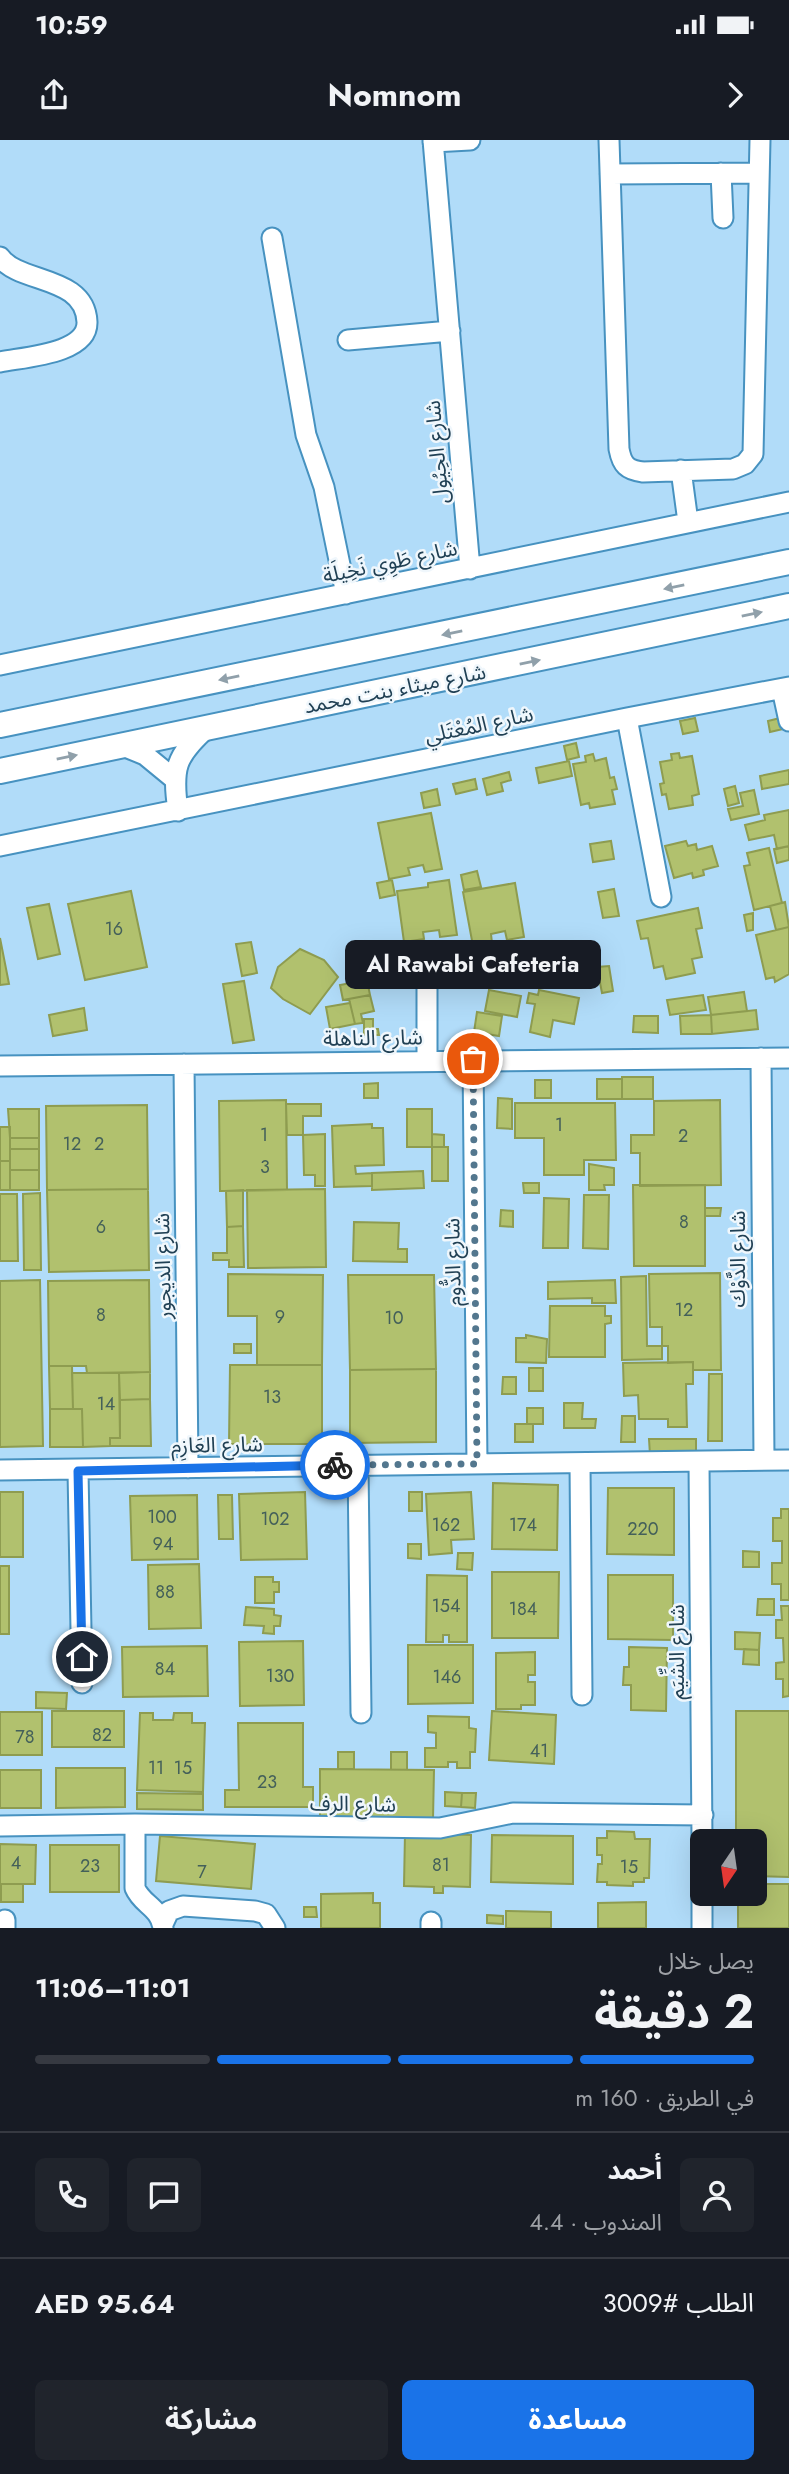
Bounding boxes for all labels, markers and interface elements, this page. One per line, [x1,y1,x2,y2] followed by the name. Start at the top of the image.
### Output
[35,6,108,44] text: 10:59
[327,72,462,118] text: Nomnom
[35,76,73,114] icon: share
[716,76,754,114] icon: forward
[418,399,456,505] street label: شارع الحِيُول
[320,533,460,592] street label: شارع طَوِي نَخِيلَة
[663,581,685,592] one-way arrow
[741,609,763,620] one-way arrow
[441,628,463,639] one-way arrow
[519,656,541,667] one-way arrow
[301,657,489,721] street label: شارع ميثاء بنت محمد
[218,673,240,684] one-way arrow
[422,699,536,752] street label: شارع المُعْتَلي
[56,752,78,763] one-way arrow
[105,916,123,942] house number: 16
[345,940,601,989] callout: Al Rawabi Cafeteria
[367,947,579,981] text: Al Rawabi Cafeteria
[323,1022,423,1054] street label: شارع الناهلة
[443,1029,503,1089] pin
[454,1040,492,1078] icon: bag
[555,1112,563,1138] house number: 1
[260,1122,268,1148] house number: 1
[678,1123,688,1149] house number: 2
[63,1131,81,1157] house number: 12
[94,1131,104,1157] house number: 2
[260,1154,270,1180] house number: 3
[679,1209,689,1235] house number: 8
[723,1211,753,1307] street label: شارع الدَّوْك
[147,1213,179,1320] street label: شارع الديجور
[96,1214,106,1240] house number: 6
[437,1218,470,1306] street label: شارع الدُّوم
[675,1297,693,1323] house number: 12
[96,1302,106,1328] house number: 8
[275,1304,285,1330] house number: 9
[385,1305,404,1331] house number: 10
[263,1384,281,1410] house number: 13
[97,1391,115,1417] house number: 14
[171,1429,263,1462] street label: شارع العَازِم
[300,1430,370,1500] courier
[316,1446,354,1484] icon: bike
[147,1504,177,1530] house number: 100
[260,1506,290,1532] house number: 102
[432,1512,460,1538] house number: 162
[509,1512,537,1538] house number: 174
[627,1516,659,1542] house number: 220
[153,1531,173,1557] house number: 94
[155,1579,175,1605] house number: 88
[432,1593,460,1619] house number: 154
[509,1596,537,1622] house number: 184
[658,1604,692,1700] street label: شارع الشِّيَم
[52,1627,112,1687] pin
[63,1638,101,1676] icon: home
[155,1656,175,1682] house number: 84
[266,1663,295,1689] house number: 130
[433,1664,461,1690] house number: 146
[92,1722,112,1748] house number: 82
[15,1724,35,1750] house number: 78
[530,1738,548,1764] house number: 41
[148,1755,164,1781] house number: 11
[174,1755,192,1781] house number: 15
[257,1769,277,1795] house number: 23
[310,1788,396,1820] street label: شارع الرف
[690,1829,766,1906] north arrow
[690,1829,767,1906] map controls
[11,1850,21,1876] house number: 4
[432,1852,450,1878] house number: 81
[80,1853,100,1879] house number: 23
[620,1854,638,1880] house number: 15
[197,1859,207,1885] house number: 7
[658,1944,754,1978] text: يصل خلال
[35,1969,190,2007] text: 11:01–11:06
[594,1979,754,2045] text: 2 دقيقة
[575,2081,754,2115] text: في الطريق · 160 m
[608,2151,662,2189] text: أحمد
[35,2158,109,2232] button: phone
[127,2158,201,2232] button: chat
[680,2158,754,2232] button: person
[530,2205,662,2239] text: المندوب · 4.4
[602,2284,754,2322] text: الطلب #3009
[35,2285,175,2323] text: AED 95.64
[35,2380,388,2460] button: مشاركة
[402,2380,754,2460] button: مساعدة

